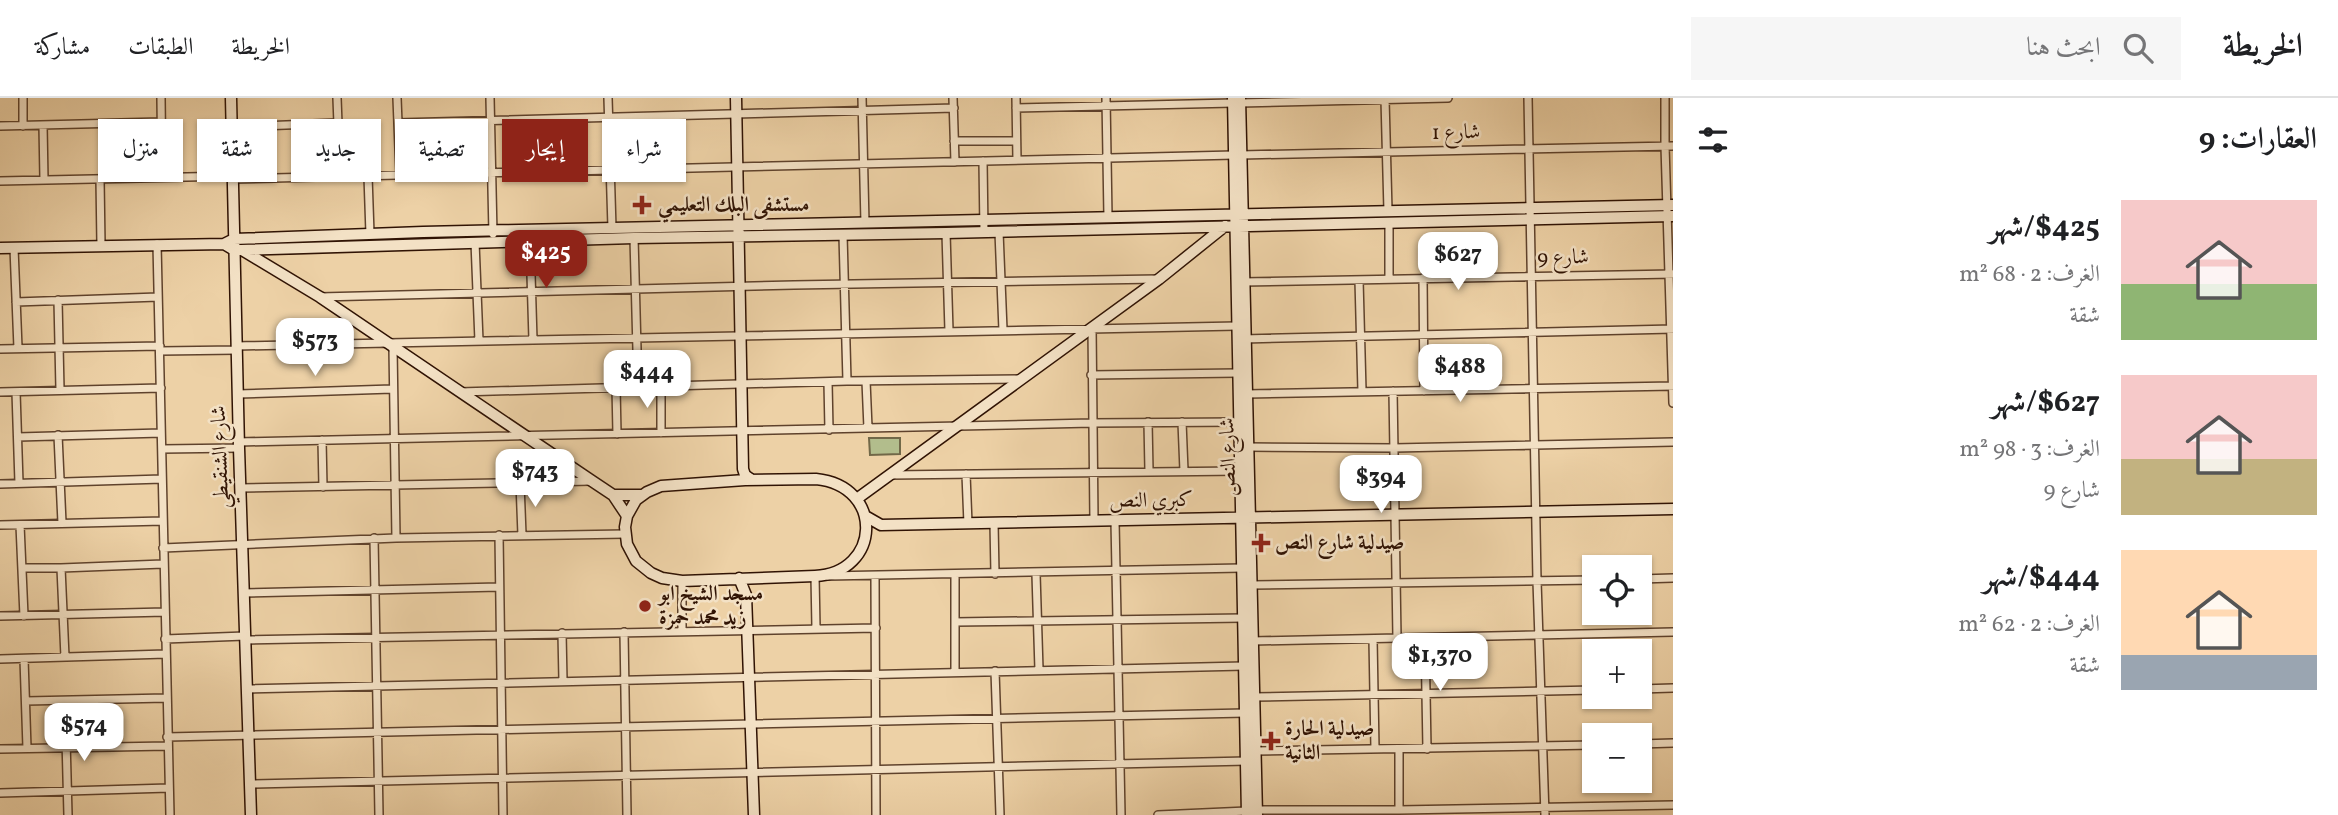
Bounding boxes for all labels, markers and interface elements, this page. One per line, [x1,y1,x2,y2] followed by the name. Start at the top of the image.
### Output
[1691,17,2181,80] search box
[2223,25,2303,71] text: الخريطة
[2119,29,2157,67] icon: search
[2026,30,2101,66] text: ابحث هنا
[35,31,90,65] text: مشاركة
[128,31,194,65] text: الطبقات
[232,31,290,65] text: الخريطة
[1431,118,1481,150] street label: شارع 1
[98,119,183,182] chip: منزل
[197,119,277,182] chip: شقة
[291,119,381,182] chip: جديد
[395,119,488,182] chip: تصفية
[502,119,588,182] chip: إيجار
[602,119,686,182] chip: شراء
[2199,119,2317,161] text: العقارات: 9
[1694,121,1732,159] icon: filters
[658,191,809,223] place label: مستشفى البلك التعليمي
[632,195,652,215] marker: مستشفى البلك التعليمي
[1989,207,2100,249] text: $425/شهر
[2177,228,2261,312] icon: home
[505,230,587,290] pin: $425
[1417,232,1499,292] pin: $627
[521,237,571,269] text: $425
[1434,239,1482,271] text: $627
[1537,243,1589,275] street label: شارع 9
[1959,259,2100,291] text: الغرف: 2 · 68 m²
[2070,300,2100,332] text: شقة
[274,318,356,378] pin: $573
[292,325,338,357] text: $573
[1419,344,1501,404] pin: $488
[606,350,688,410] pin: $444
[1434,351,1486,383] text: $488
[620,357,674,389] text: $444
[1991,382,2100,424] text: $627/شهر
[2177,403,2261,487] icon: home
[205,405,241,509] street label: شارع الشنقيطي
[1213,417,1247,497] street label: شارع النص
[1959,434,2100,466] text: الغرف: 3 · 98 m²
[494,450,576,509] pin: $743
[512,456,558,488] text: $743
[1340,456,1422,515] pin: $394
[1356,462,1406,494] text: $394
[2044,475,2100,507] text: شارع 9
[1109,486,1193,516] street label: كبري النص
[1275,529,1404,559] place label: صيدلية شارع النص
[1253,535,1269,551] marker: صيدلية شارع النص
[1582,555,1652,793] map controls
[1582,555,1652,625] button: locate
[1983,557,2100,599] text: $444/شهر
[2177,578,2261,662] icon: home
[657,580,763,633] place label: مسجد الشيخ ابو زيد محمد حمزة
[637,598,653,614] marker: مسجد الشيخ ابو زيد محمد حمزة
[1958,609,2100,641] text: الغرف: 2 · 62 m²
[1383,634,1497,693] pin: $1,370
[1582,639,1652,709] button: +
[1408,640,1472,672] text: $1,370
[2070,650,2100,682] text: شقة
[43,704,125,763] pin: $574
[60,710,108,742] text: $574
[1285,715,1374,768] place label: صيدلية الحارة الثانية
[1582,723,1652,793] button: −
[1263,733,1279,749] marker: صيدلية الحارة الثانية

